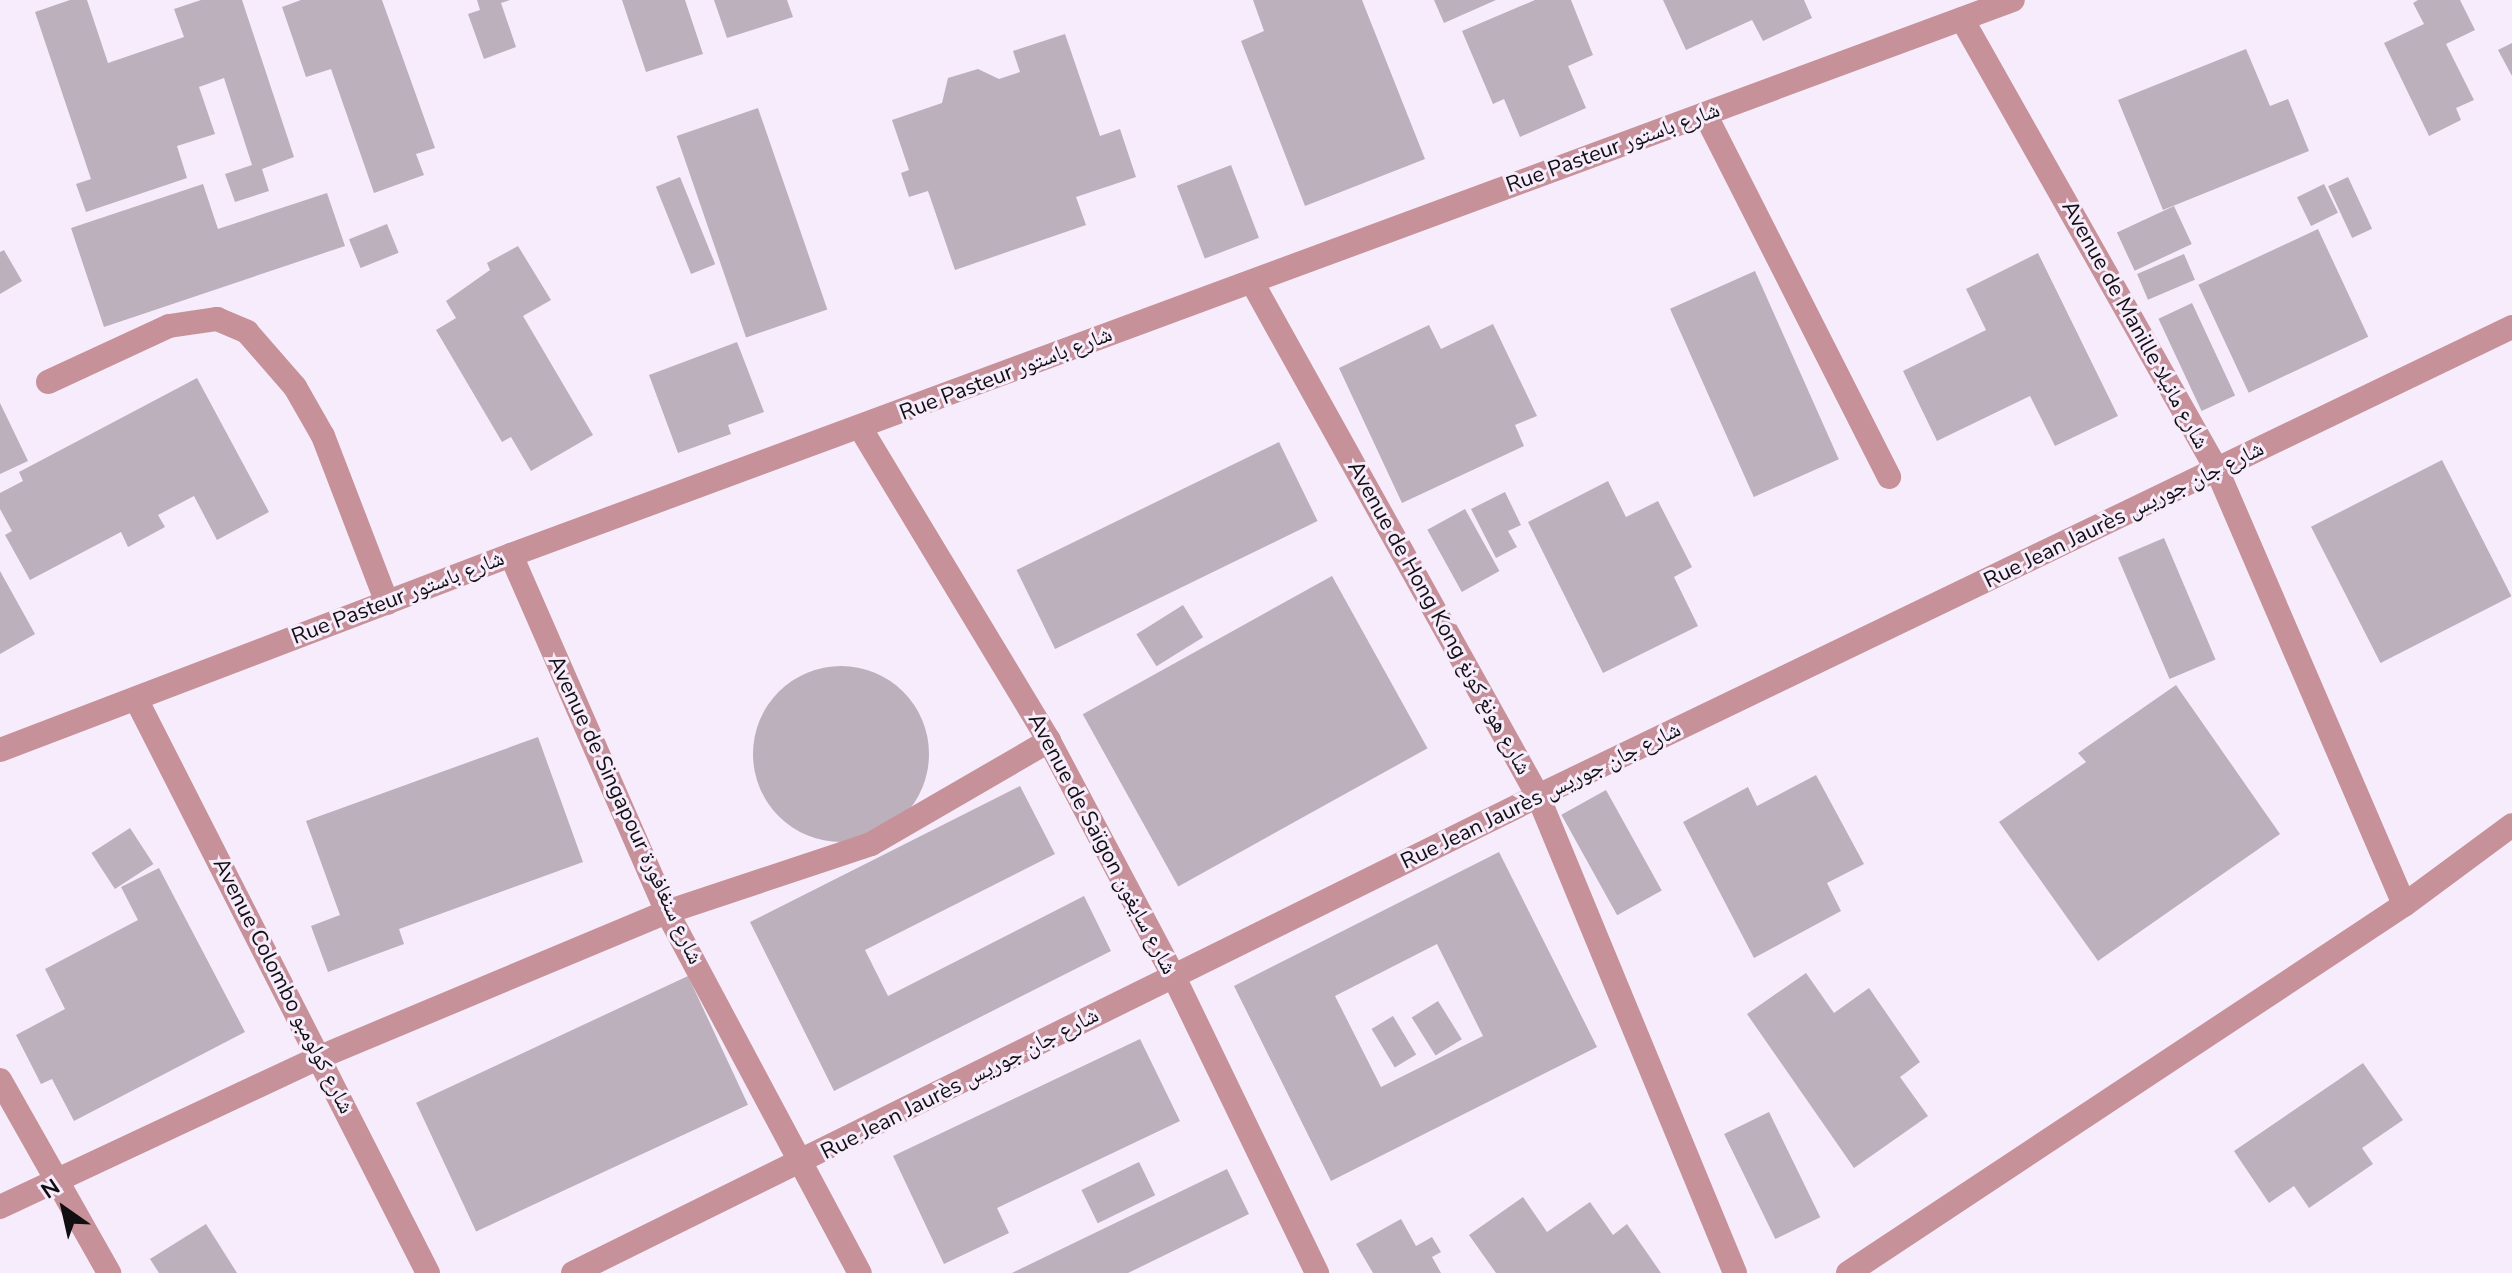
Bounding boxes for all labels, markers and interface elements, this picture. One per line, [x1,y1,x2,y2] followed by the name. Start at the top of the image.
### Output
[1503,97,1723,199] street label: Rue Pasteur شارع باستور
[2056,196,2214,454] street label: Avenue de Manille شارع مانيلا
[896,321,1116,427] street label: Rue Pasteur شارع باستور
[1980,436,2268,594] street label: Rue Jean Jaurès شارع جان جوريس
[1341,457,1537,779] street label: Avenue de Hong Kong شارع هونغ كونغ
[288,545,508,651] street label: Rue Pasteur شارع باستور
[542,652,708,968] street label: Avenue de Singapour شارع سنغافورة
[1022,709,1182,979] street label: Avenue de Saïgon شارع سايغون
[1397,717,1685,875] street label: Rue Jean Jaurès شارع جان جوريس
[207,854,359,1118] street label: Avenue Colombo شارع كولومبو
[817,1002,1103,1166] street label: Rue Jean Jaurès شارع جان جوريس
[24,1169,104,1249] north arrow
[35,1172,66,1206] text: N

